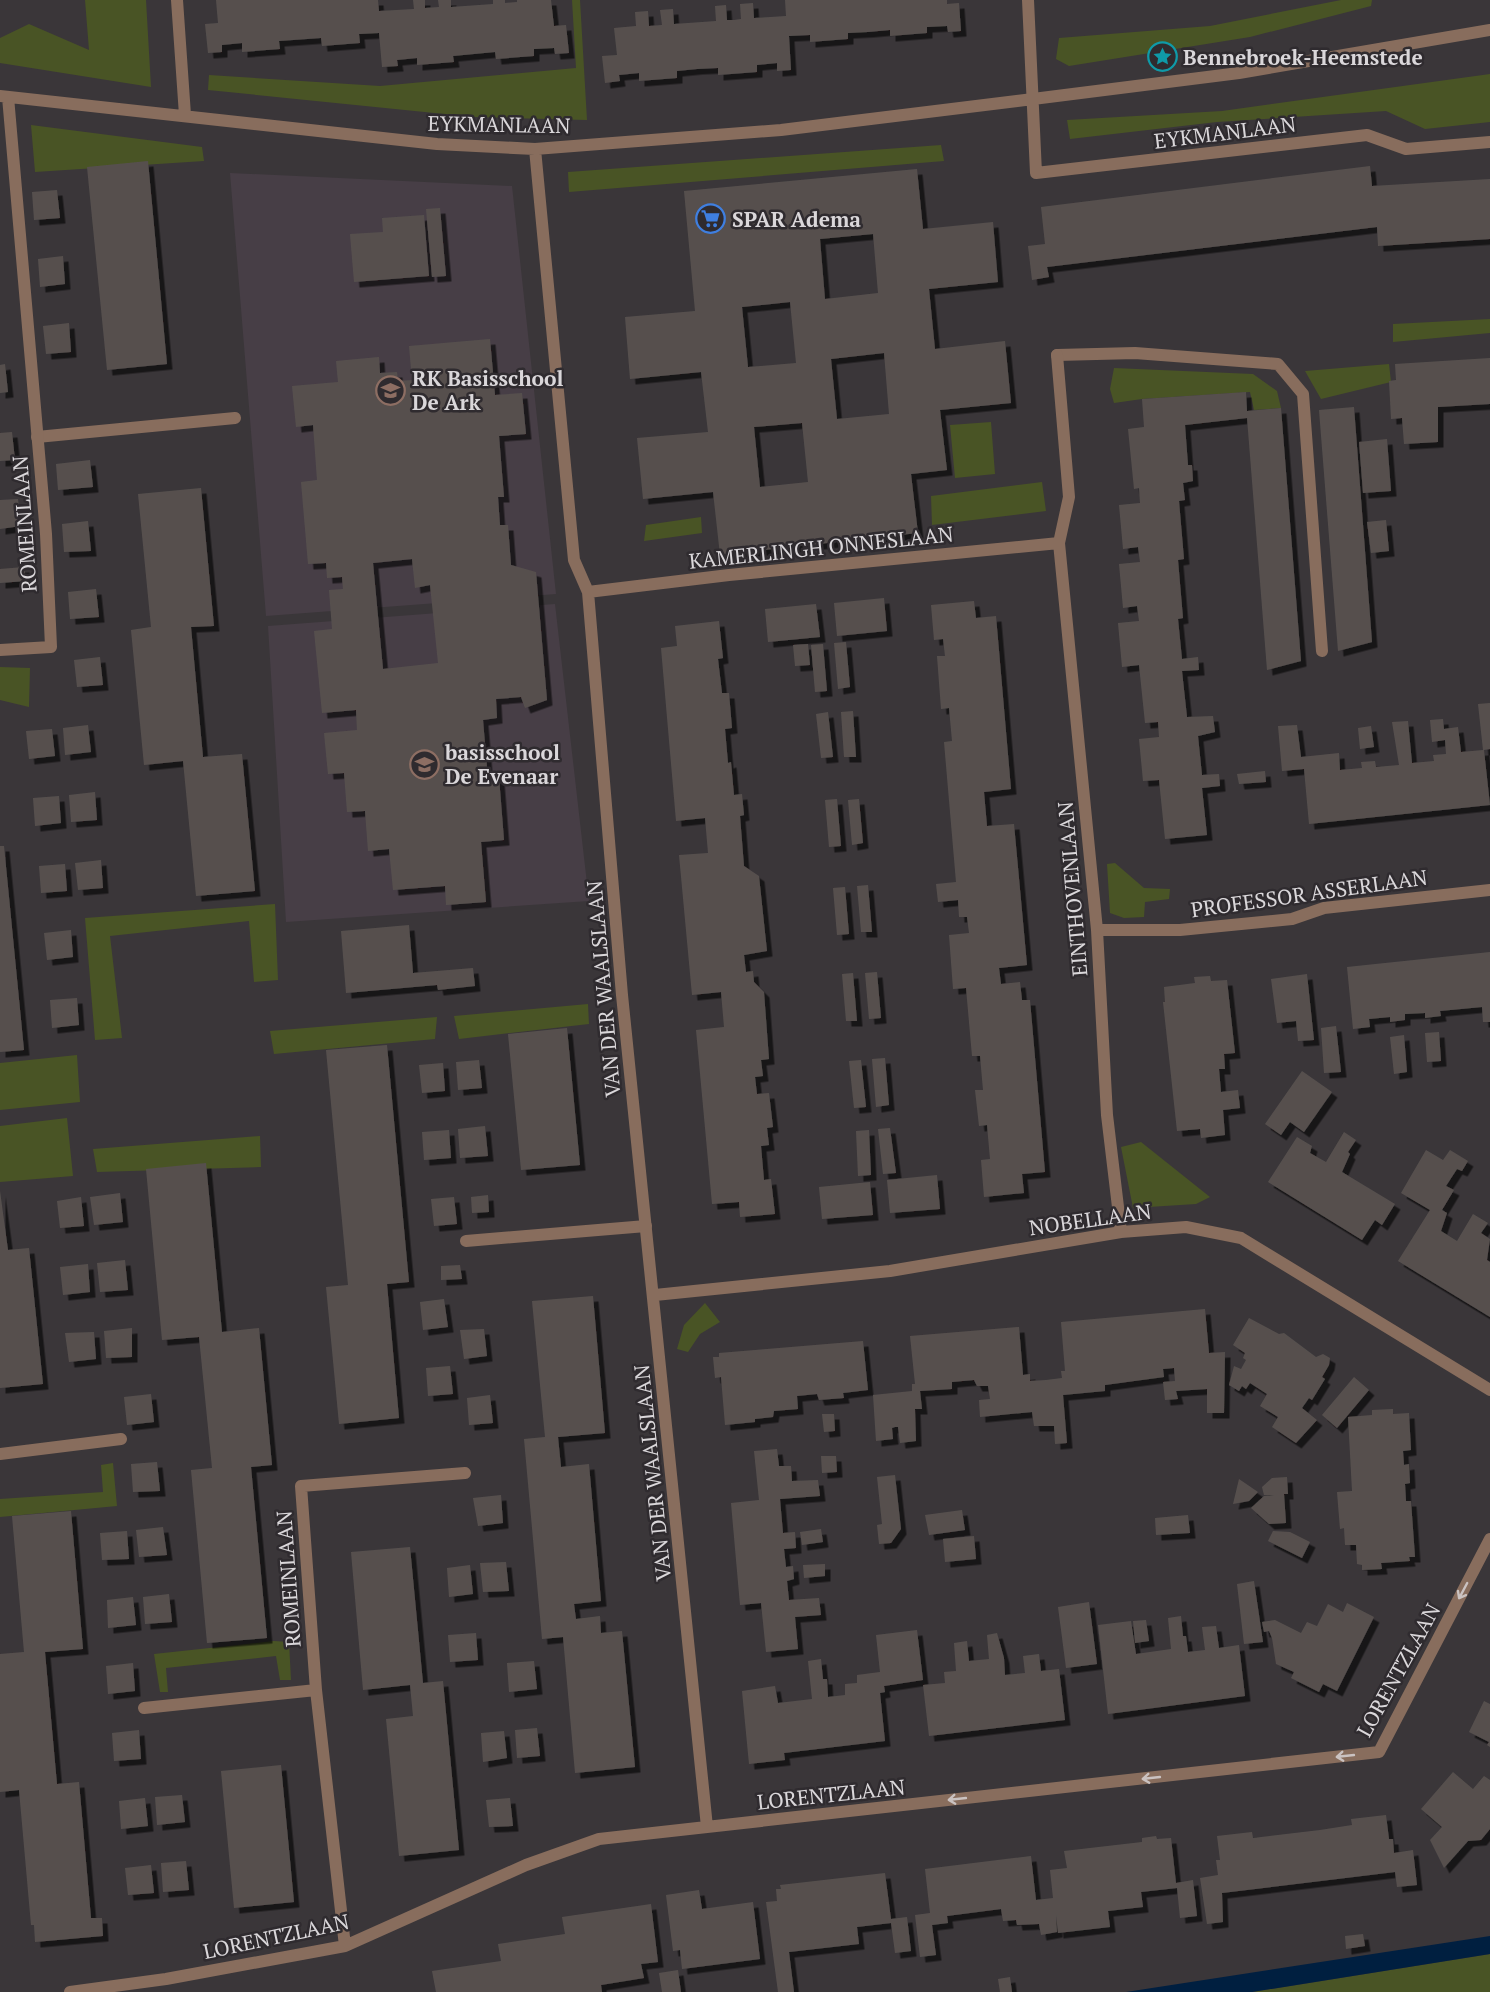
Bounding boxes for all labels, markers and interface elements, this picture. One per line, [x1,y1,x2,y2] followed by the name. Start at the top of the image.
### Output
[1146,41,1178,73] place icon: Bennebroek-Heemstede
[1183,43,1423,71] place label: Bennebroek-Heemstede
[427,109,571,139] street label: EYKMANLAAN
[1152,109,1298,155] street label: EYKMANLAAN
[695,203,727,235] supermarket icon: SPAR Adema
[732,205,861,233] place label: SPAR Adema
[412,364,564,416] place label: RK Basisschool De Ark
[375,374,407,406] school or university icon: RK Basisschool De Ark
[5,455,43,593] street label: ROMEINLAAN
[687,519,955,575] street label: KAMERLINGH ONNESLAAN
[444,738,560,790] place label: basisschool De Evenaar
[408,748,440,780] school or university icon: basisschool De Evenaar
[1050,800,1094,978] street label: EINTHOVENLAAN
[1189,863,1429,923] street label: PROFESSOR ASSERLAAN
[580,880,626,1098] street label: VAN DER WAALSLAAN
[1027,1197,1153,1241] street label: NOBELLAAN
[627,1363,677,1583] street label: VAN DER WAALSLAAN
[269,1510,307,1648] street label: ROMEINLAAN
[1457,1582,1469,1599] one-way arrow
[1350,1598,1446,1742] street label: LORENTZLAAN
[1336,1751,1355,1762] one-way arrow
[756,1772,906,1816] street label: LORENTZLAAN
[1142,1772,1162,1783] one-way arrow
[948,1794,968,1805] one-way arrow
[200,1907,352,1965] street label: LORENTZLAAN

